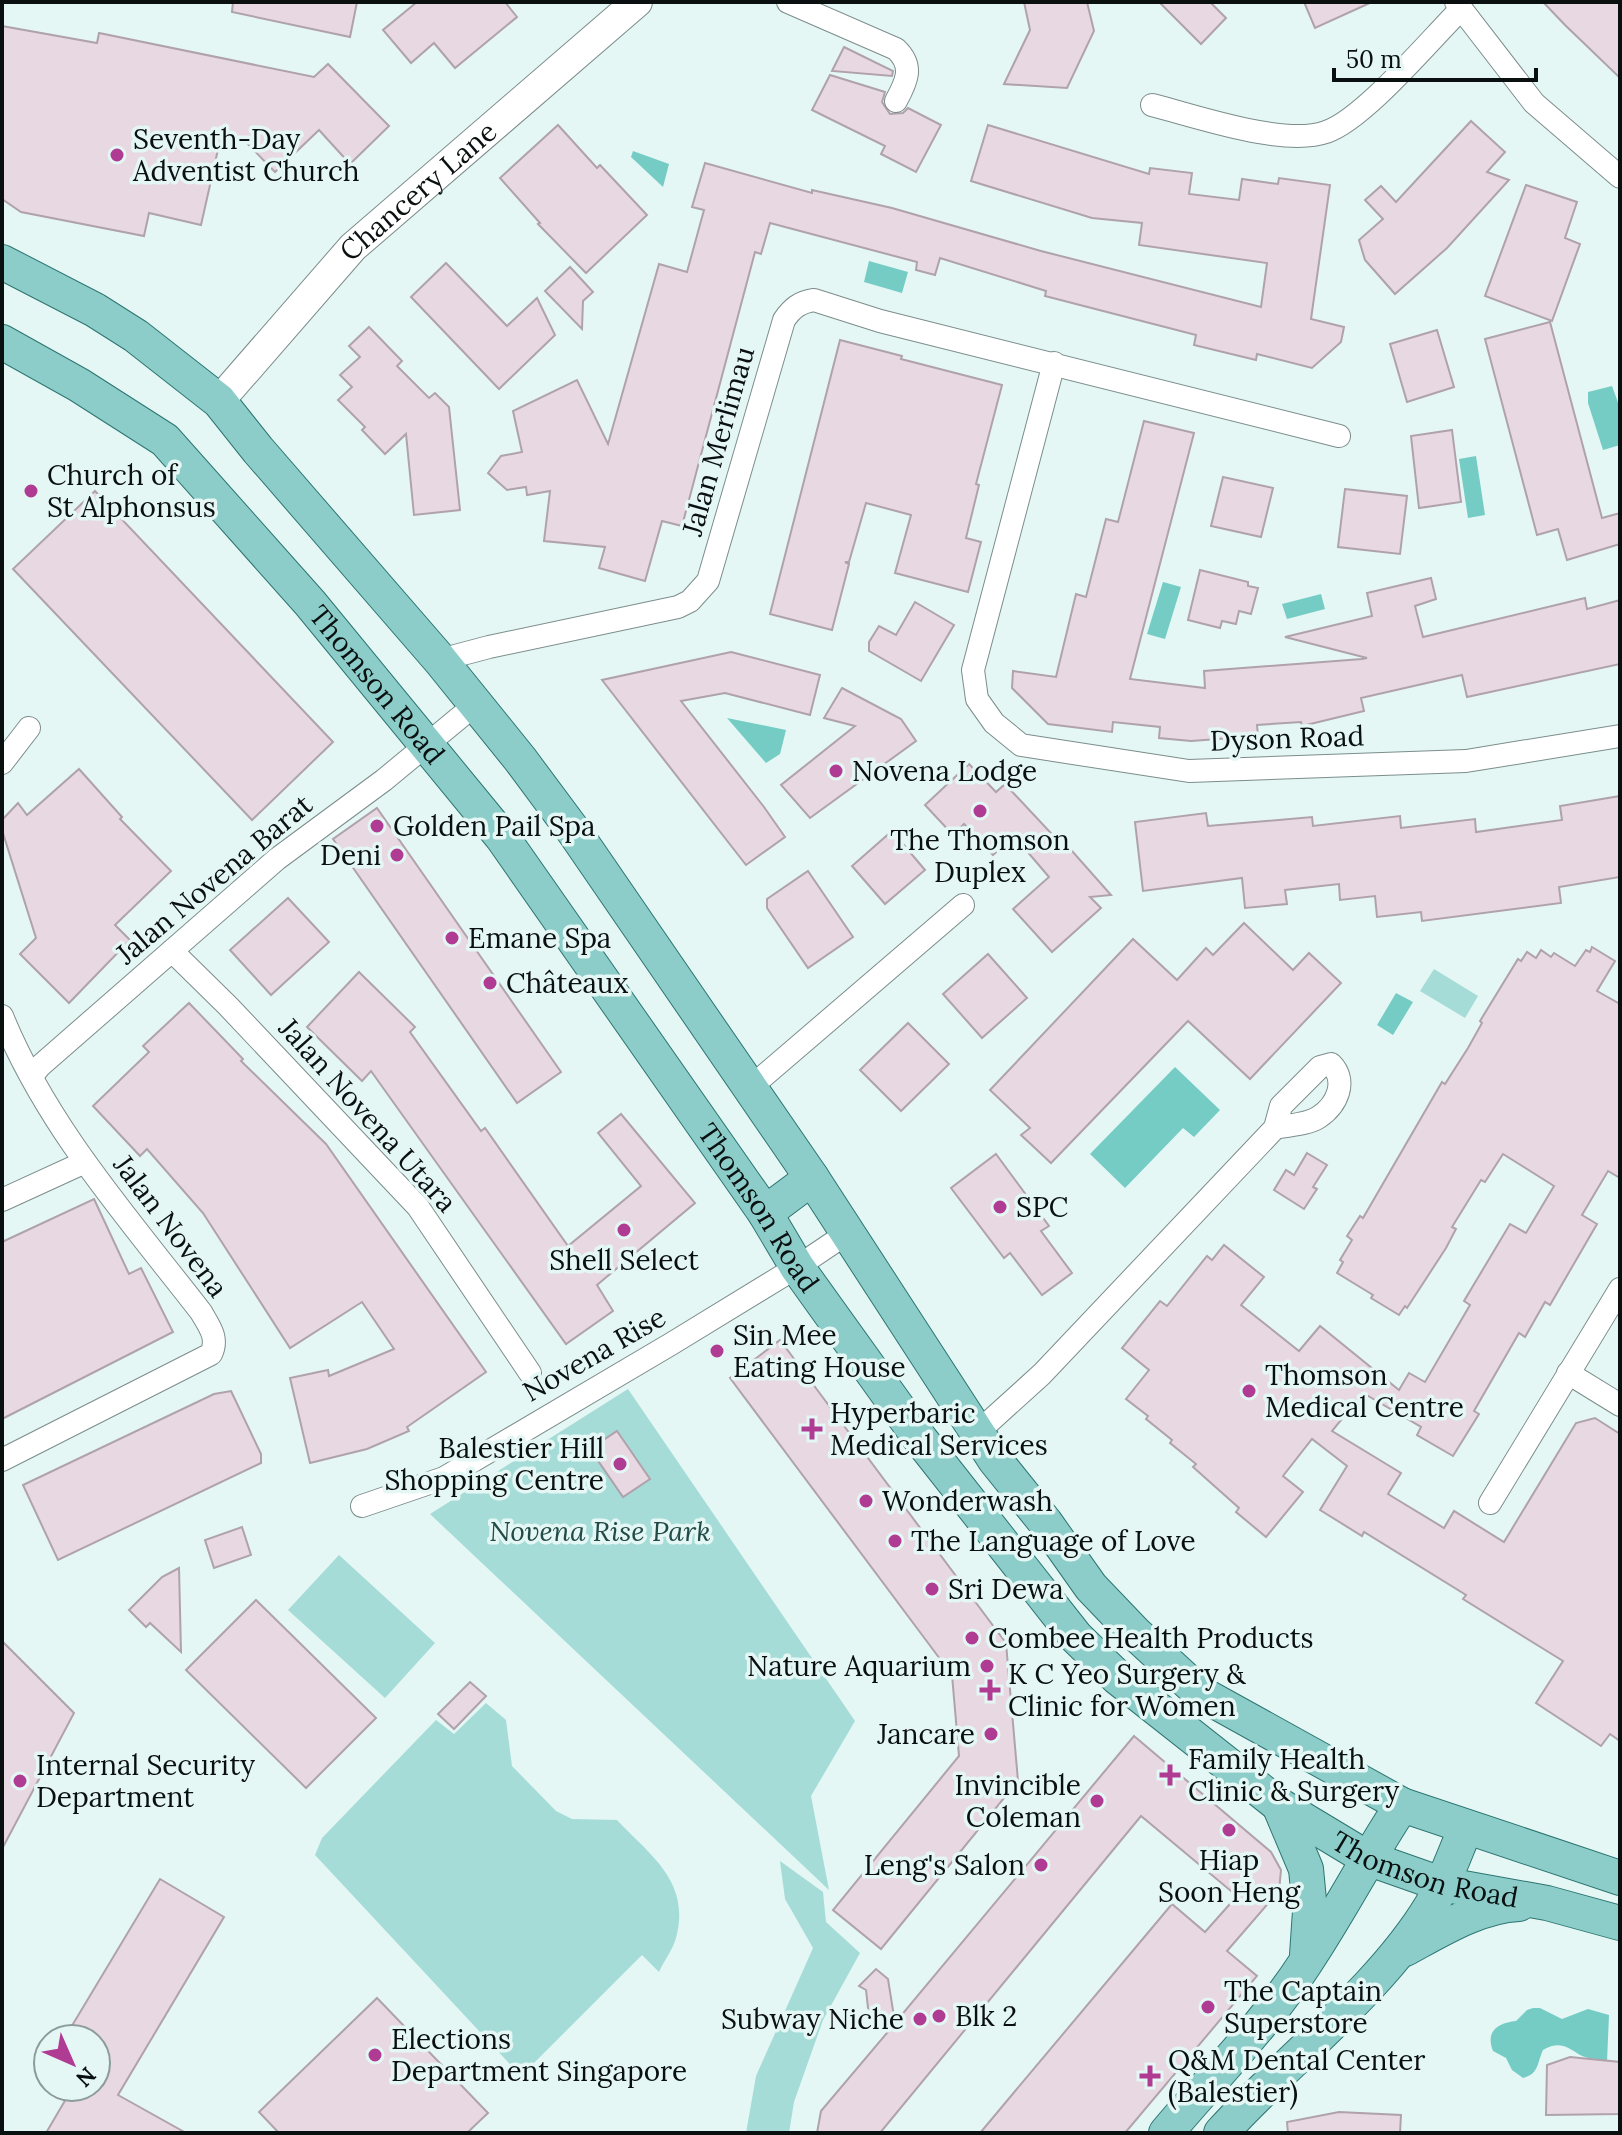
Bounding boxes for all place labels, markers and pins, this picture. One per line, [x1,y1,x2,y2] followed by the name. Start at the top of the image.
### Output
[132,121,360,189] place label: Seventh-Day Adventist Church
[108,146,126,164] marker: Seventh-Day Adventist Church
[47,457,216,525] place label: Church of St Alphonsus
[22,482,40,500] marker: Church of St Alphonsus
[852,753,1037,789] place label: Novena Lodge
[827,762,845,780] marker: Novena Lodge
[971,802,989,820] marker: The Thomson Duplex
[393,808,596,844] place label: Golden Pail Spa
[368,817,386,835] marker: Golden Pail Spa
[890,822,1070,890] place label: The Thomson Duplex
[320,837,381,873] place label: Deni
[388,846,406,864] marker: Deni
[468,920,611,956] place label: Emane Spa
[443,929,461,947] marker: Emane Spa
[506,965,629,1001] place label: Châteaux
[481,974,499,992] marker: Châteaux
[1016,1189,1068,1225] place label: SPC
[991,1198,1009,1216] marker: SPC
[615,1221,633,1239] marker: Shell Select
[549,1242,699,1278] place label: Shell Select
[733,1317,906,1385] place label: Sin Mee Eating House
[708,1342,726,1360] marker: Sin Mee Eating House
[1265,1357,1464,1425] place label: Thomson Medical Centre
[1240,1382,1258,1400] marker: Thomson Medical Centre
[830,1395,1048,1463] place label: Hyperbaric Medical Services
[801,1418,823,1440] marker: Hyperbaric Medical Services
[384,1430,604,1498] place label: Balestier Hill Shopping Centre
[611,1455,629,1473] marker: Balestier Hill Shopping Centre
[882,1483,1053,1519] place label: Wonderwash
[857,1492,875,1510] marker: Wonderwash
[911,1523,1196,1559] place label: The Language of Love
[886,1532,904,1550] marker: The Language of Love
[948,1571,1064,1607] place label: Sri Dewa
[923,1580,941,1598] marker: Sri Dewa
[988,1620,1314,1656] place label: Combee Health Products
[963,1629,981,1647] marker: Combee Health Products
[747,1648,971,1684] place label: Nature Aquarium
[1008,1656,1246,1724] place label: K C Yeo Surgery & Clinic for Women
[978,1657,996,1675] marker: Nature Aquarium
[979,1679,1001,1701] marker: K C Yeo Surgery & Clinic for Women
[876,1716,975,1752] place label: Jancare
[982,1725,1000,1743] marker: Jancare
[1188,1741,1400,1809] place label: Family Health Clinic & Surgery
[36,1747,255,1815] place label: Internal Security Department
[1159,1764,1181,1786] marker: Family Health Clinic & Surgery
[954,1767,1081,1835] place label: Invincible Coleman
[11,1772,29,1790] marker: Internal Security Department
[1088,1792,1106,1810] marker: Invincible Coleman
[1220,1821,1238,1839] marker: Hiap Soon Heng
[1158,1842,1300,1910] place label: Hiap Soon Heng
[864,1847,1025,1883] place label: Leng's Salon
[1032,1856,1050,1874] marker: Leng's Salon
[1224,1973,1382,2041] place label: The Captain Superstore
[955,1998,1017,2034] place label: Blk 2
[1199,1998,1217,2016] marker: The Captain Superstore
[721,2001,904,2037] place label: Subway Niche
[930,2007,948,2025] marker: Blk 2
[911,2010,929,2028] marker: Subway Niche
[391,2021,687,2089] place label: Elections Department Singapore
[1168,2042,1426,2110] place label: Q&M Dental Center (Balestier)
[366,2046,384,2064] marker: Elections Department Singapore
[1139,2065,1161,2087] marker: Q&M Dental Center (Balestier)

